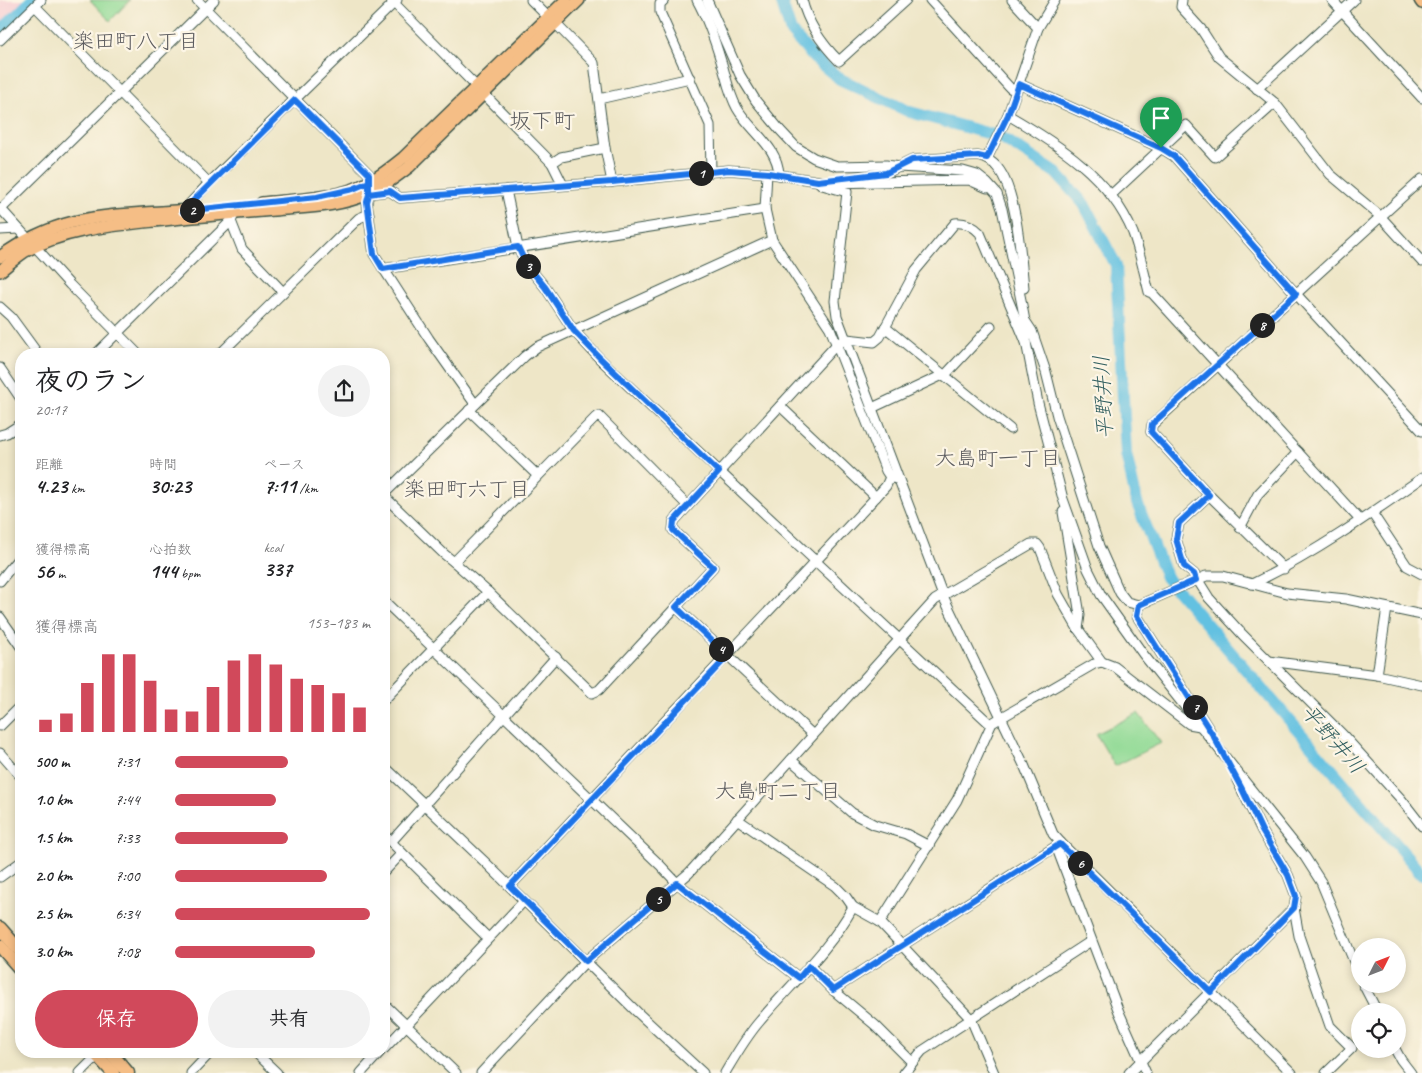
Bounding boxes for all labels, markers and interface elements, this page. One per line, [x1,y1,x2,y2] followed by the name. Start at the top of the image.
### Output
[73,28,199,54] district label: 楽田町八丁目
[1140,97,1182,148] pin
[1147,104,1175,132] icon: arrive
[509,107,575,135] district label: 坂下町
[688,160,714,186] pin: 1
[698,165,705,182] text: 1
[180,198,204,222] pin: 2
[189,202,196,219] text: 2
[516,254,540,278] pin: 3
[525,258,532,275] text: 3
[1250,312,1274,338] pin: 8
[1259,317,1266,334] text: 8
[1088,354,1118,440] water label: 平野井川
[35,363,147,398] text: 夜のラン
[318,365,370,417] button: share
[35,400,67,420] text: 20:17
[935,445,1061,471] district label: 大島町一丁目
[35,456,63,473] text: 距離
[149,456,177,473] text: 時間
[264,456,305,473] text: ペース
[35,473,68,499] text: 4.23
[149,473,191,499] text: 30:23
[264,473,296,499] text: 7:11
[404,476,530,502] district label: 楽田町六丁目
[68,480,85,497] text: km
[296,480,318,497] text: /km
[264,539,282,556] text: kcal
[35,541,91,558] text: 獲得標高
[149,541,191,558] text: 心拍数
[264,556,292,582] text: 337
[35,558,54,584] text: 56
[149,558,178,584] text: 144
[54,565,65,582] text: m
[178,565,200,582] text: bpm
[307,613,370,633] text: 153–183 m
[35,617,99,637] text: 獲得標高
[708,636,734,662] pin: 4
[718,641,725,658] text: 4
[1182,694,1208,720] pin: 7
[1192,699,1199,716] text: 7
[1296,699,1370,779] water label: 平野井川
[35,752,69,772] text: 500 m
[115,752,140,772] text: 7:31
[715,778,841,804] district label: 大島町二丁目
[35,790,72,810] text: 1.0 km
[115,790,140,810] text: 7:44
[35,828,72,848] text: 1.5 km
[115,828,140,848] text: 7:33
[1068,850,1092,876] pin: 6
[1077,855,1084,872] text: 6
[35,866,72,886] text: 2.0 km
[115,866,140,886] text: 7:00
[646,886,670,912] pin: 5
[655,891,662,908] text: 5
[35,904,72,924] text: 2.5 km
[115,904,140,924] text: 6:34
[1351,938,1406,992] north arrow
[1351,938,1406,1058] map controls
[35,942,72,962] text: 3.0 km
[115,942,140,962] text: 7:08
[35,990,198,1048] button: 保存
[208,990,370,1048] button: 共有
[1351,1003,1406,1058] button: locate

